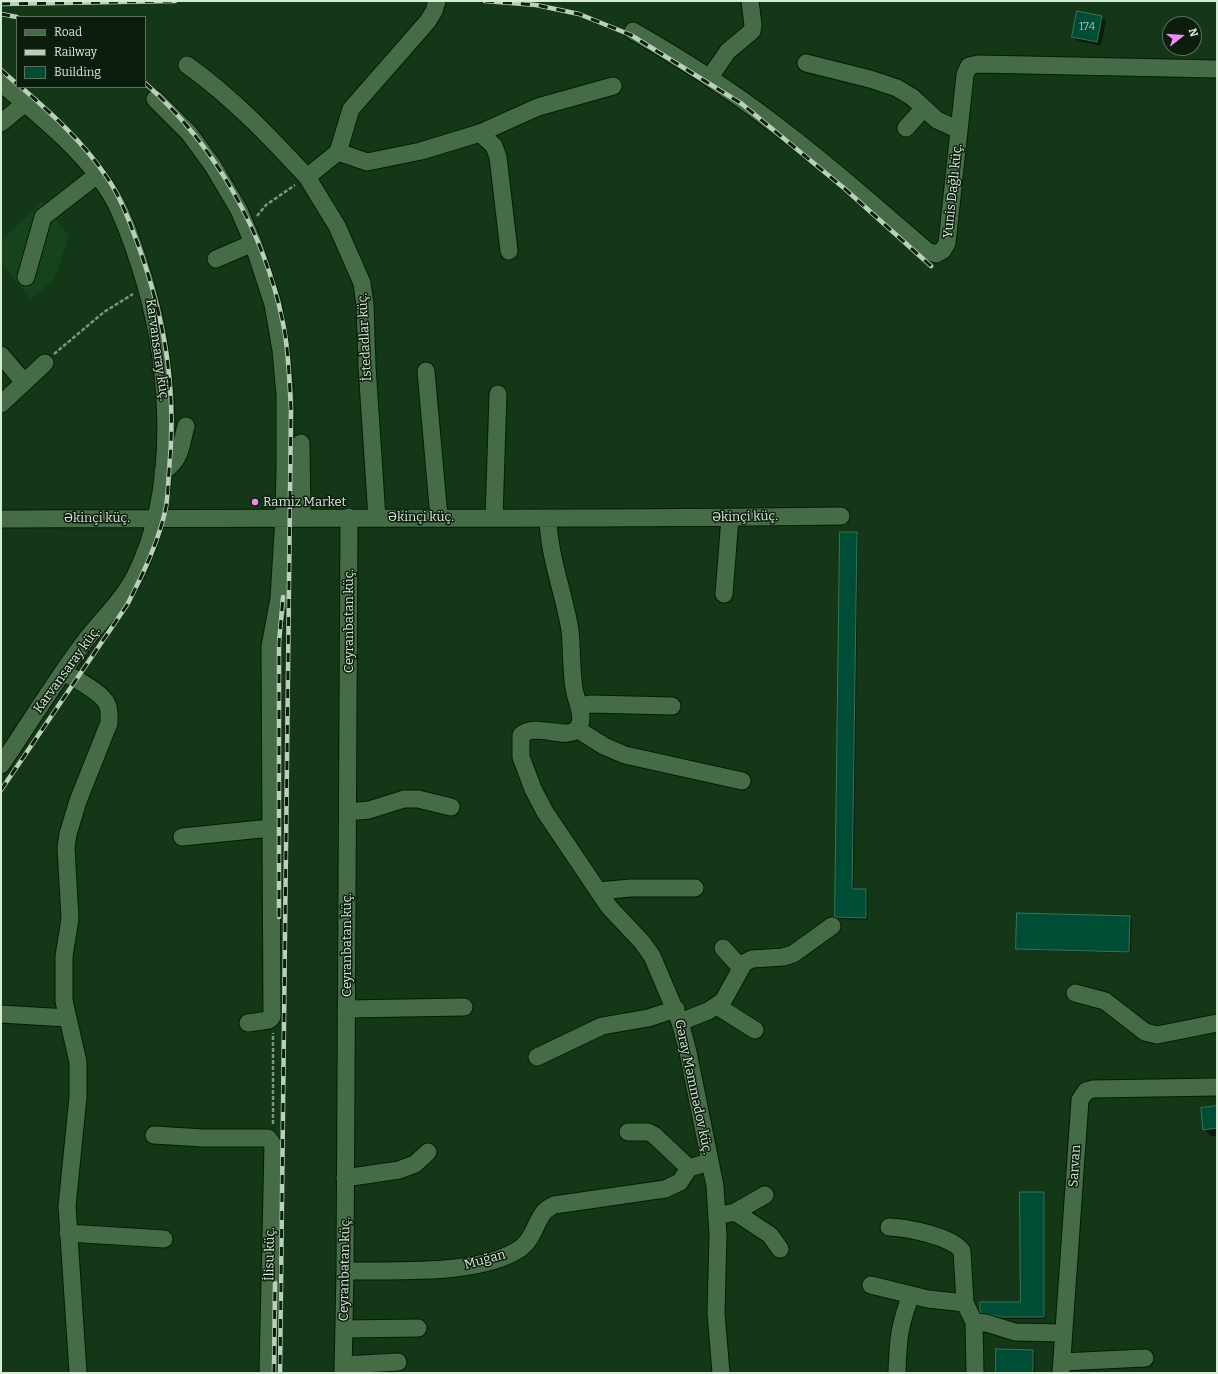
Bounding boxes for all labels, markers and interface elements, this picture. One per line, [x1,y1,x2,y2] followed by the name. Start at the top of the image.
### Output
[16,16,146,88] legend
[1162,16,1202,56] north arrow
[1079,20,1095,34] house number: 174
[54,25,82,39] text: Road
[1186,27,1200,39] text: N
[54,45,97,59] text: Railway
[54,65,101,79] text: Building
[940,143,966,239] street label: Yunis Dağlı küç.
[355,293,375,381] street label: İstedadlar küç.
[142,298,172,402] street label: Karvansaray küç.
[263,494,346,510] place label: Ramiz Market
[250,497,260,507] marker: Ramiz Market
[388,509,454,525] street label: Əkinçi küç.
[712,509,778,525] street label: Əkinçi küç.
[64,510,130,526] street label: Əkinçi küç.
[341,569,357,673] street label: Ceyranbatan küç.
[30,624,104,716] street label: Karvansaray küç.
[339,893,355,997] street label: Ceyranbatan küç.
[671,1018,715,1156] street label: Gəray Məmmədov küç.
[1066,1144,1084,1188] street label: Sarvan
[336,1217,354,1321] street label: Ceyranbatan küç.
[262,1227,278,1281] street label: İlisu küç.
[463,1247,507,1273] street label: Muğan

